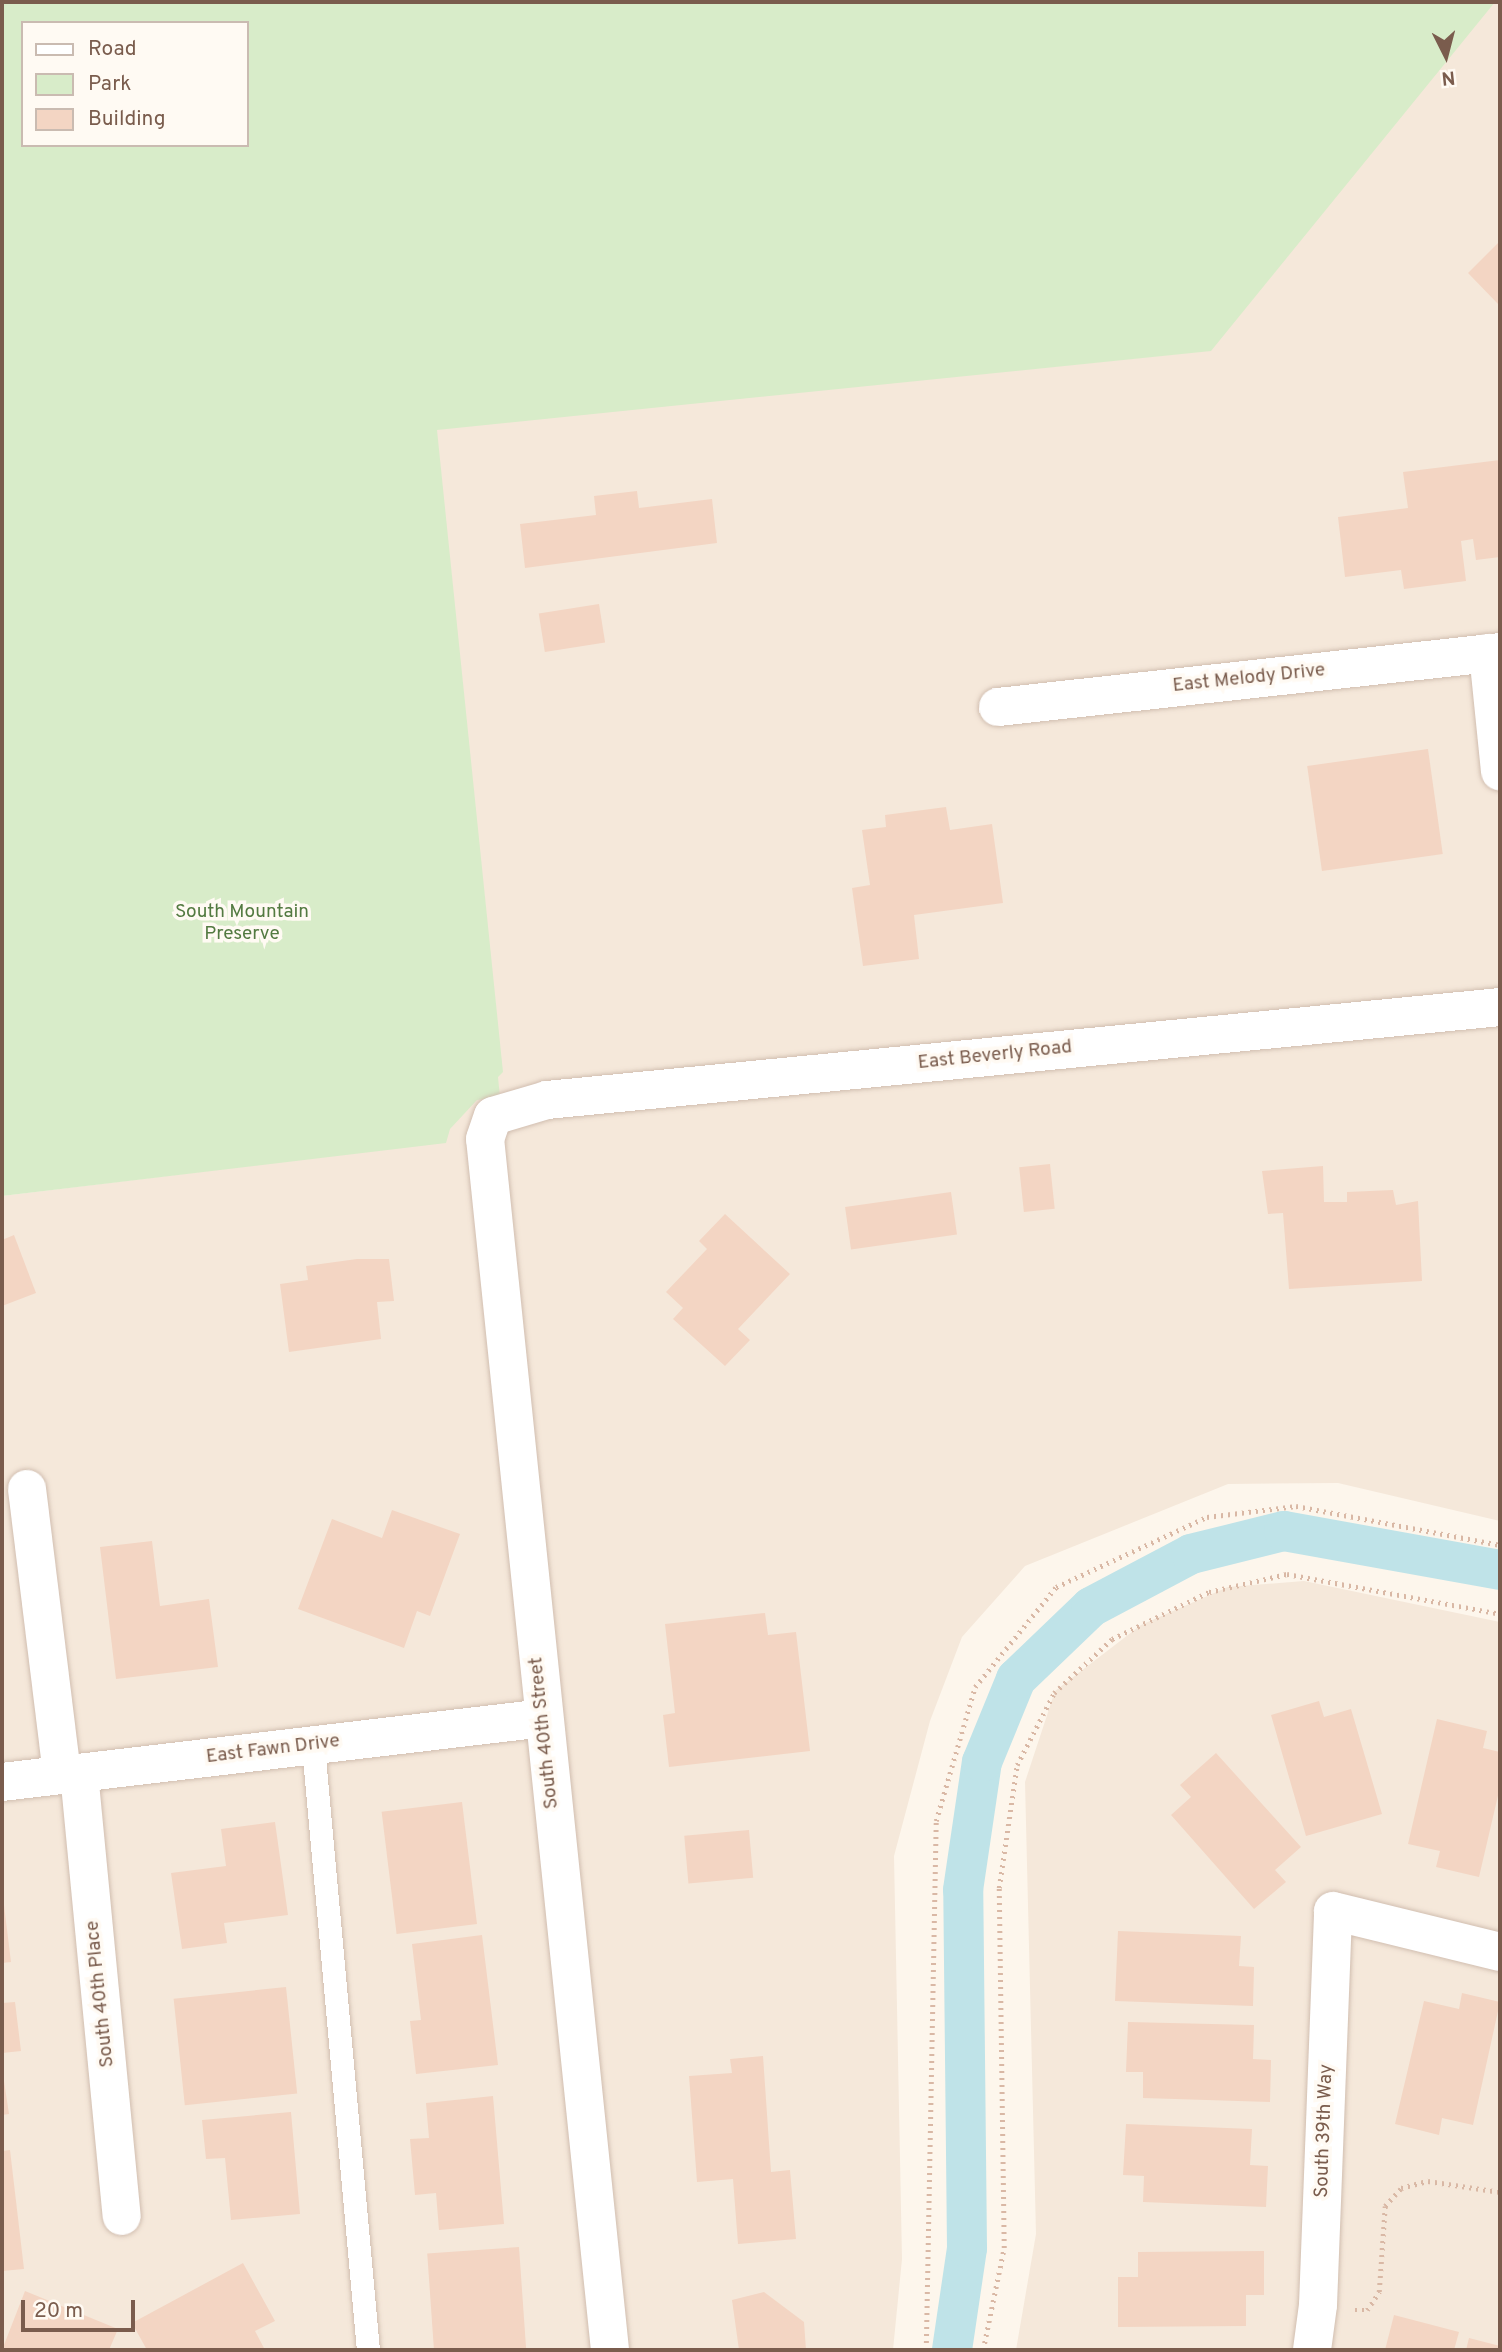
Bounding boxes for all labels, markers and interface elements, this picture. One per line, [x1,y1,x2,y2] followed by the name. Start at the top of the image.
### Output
[21,21,248,147] legend
[1411,21,1481,91] north arrow
[88,36,137,63] text: Road
[1440,64,1456,90] text: N
[88,71,131,98] text: Park
[88,106,166,133] text: Building
[1172,660,1326,698] street label: East Melody Drive
[175,902,309,946] park label: South Mountain Preserve
[917,1037,1073,1075] street label: East Beverly Road
[526,1656,564,1810] street label: South 40th Street
[205,1730,341,1770] street label: East Fawn Drive
[82,1920,120,2068] street label: South 40th Place
[1311,2064,1339,2198] street label: South 39th Way
[24,2286,138,2330] scale bar
[34,2298,83,2325] text: 20 m

